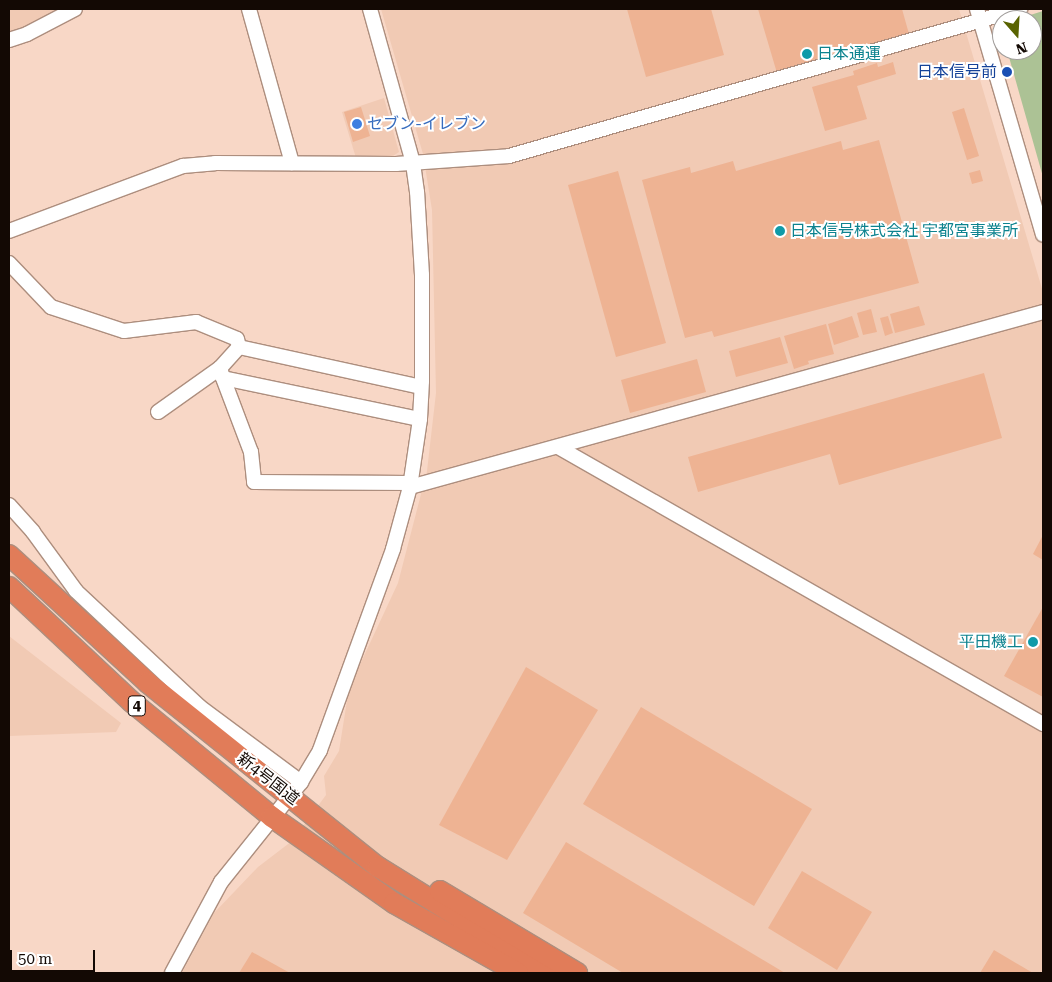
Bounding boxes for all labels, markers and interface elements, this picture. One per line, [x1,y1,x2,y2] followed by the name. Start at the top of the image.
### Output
[992,10,1042,60] north arrow
[1014,39,1029,58] text: N
[817,44,881,64] place label: 日本通運
[801,48,813,60] marker: 日本通運
[917,62,997,82] place label: 日本信号前
[1001,66,1013,78] marker: 日本信号前
[367,114,486,134] place label: セブン-イレブン
[351,118,363,130] marker: セブン-イレブン
[790,221,1018,241] place label: 日本信号株式会社 宇都宮事業所
[774,225,786,237] marker: 日本信号株式会社 宇都宮事業所
[959,632,1023,652] place label: 平田機工
[1027,636,1039,648] marker: 平田機工
[127,694,147,718] road number: 4
[233,749,303,809] street label: 新4号国道
[12,940,98,972] scale bar
[18,950,52,968] text: 50 m

